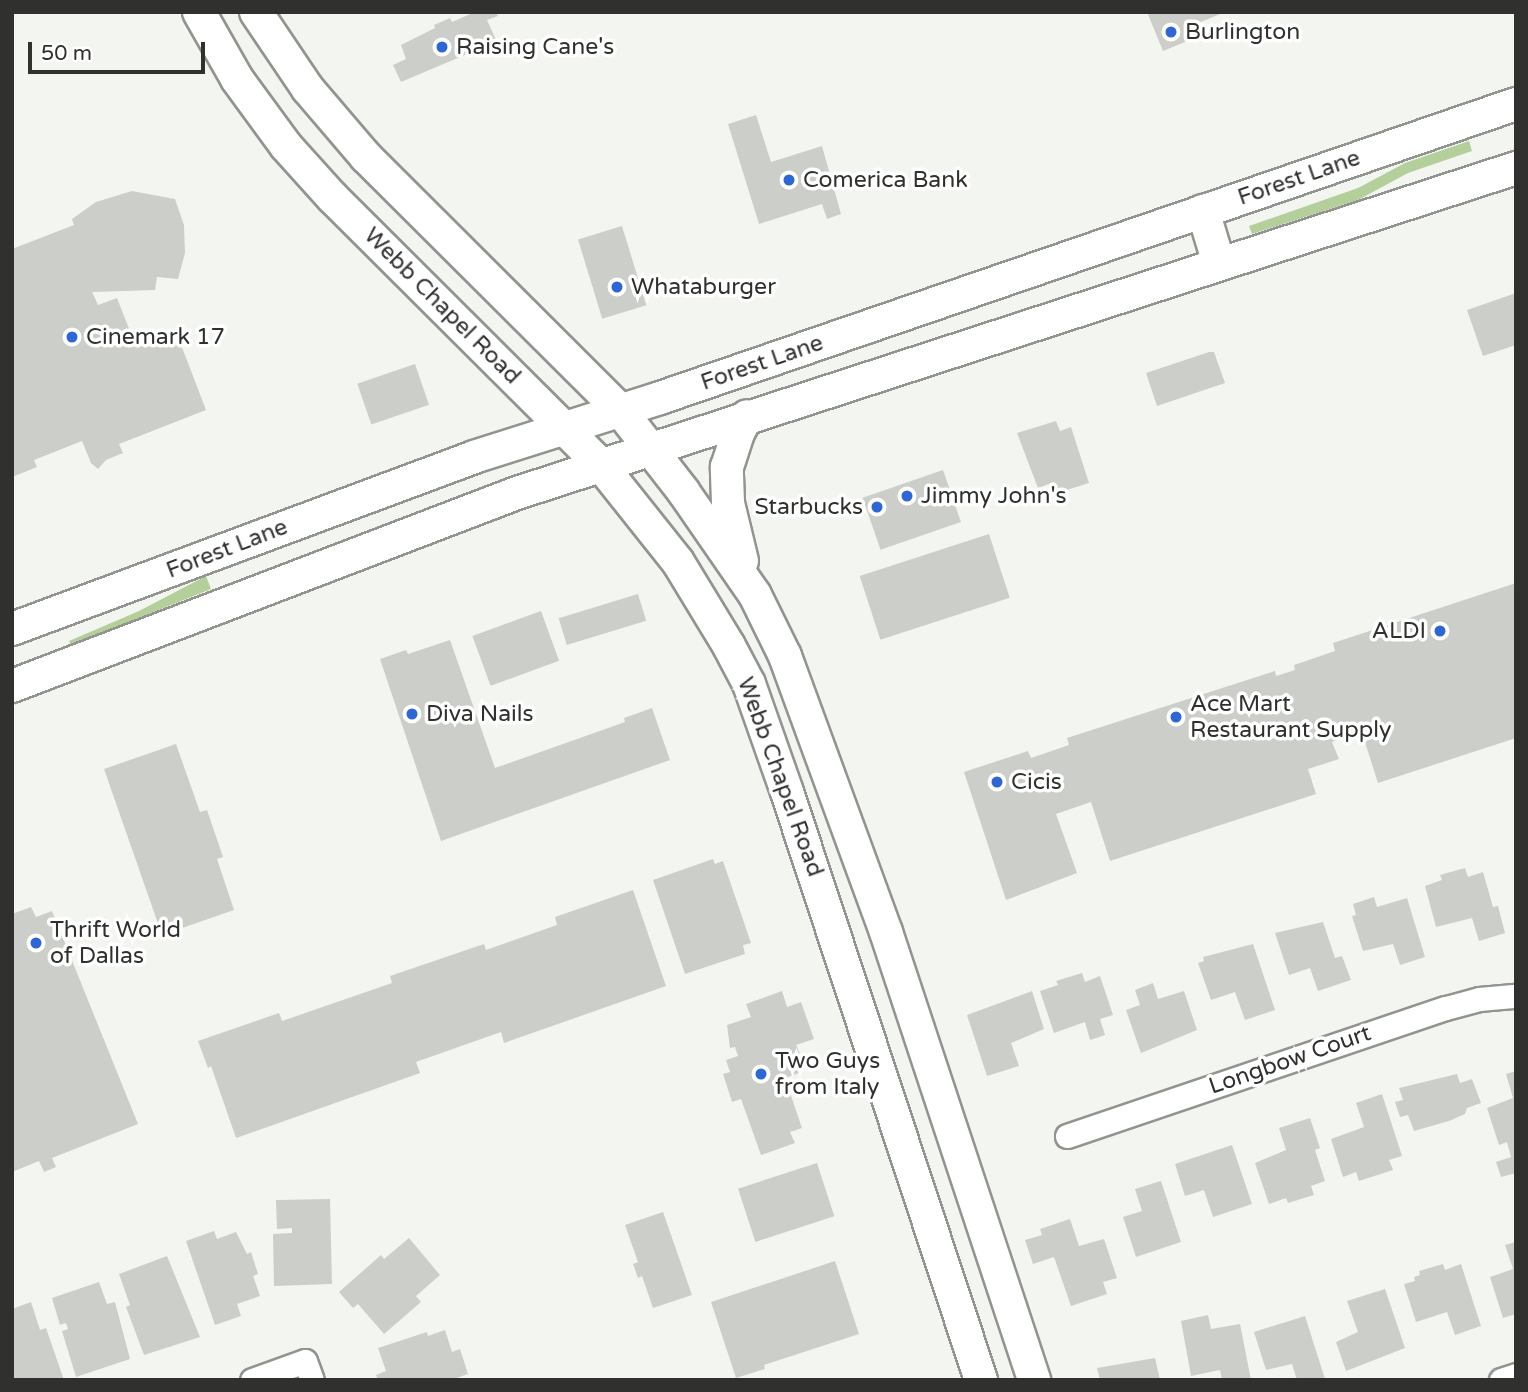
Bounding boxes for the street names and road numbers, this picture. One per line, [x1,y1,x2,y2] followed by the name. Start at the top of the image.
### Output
[1234,144,1364,212] street label: Forest Lane
[358,222,526,390] street label: Webb Chapel Road
[697,329,827,397] street label: Forest Lane
[163,513,291,585] street label: Forest Lane
[731,674,829,880] street label: Webb Chapel Road
[1205,1019,1375,1101] street label: Longbow Court

